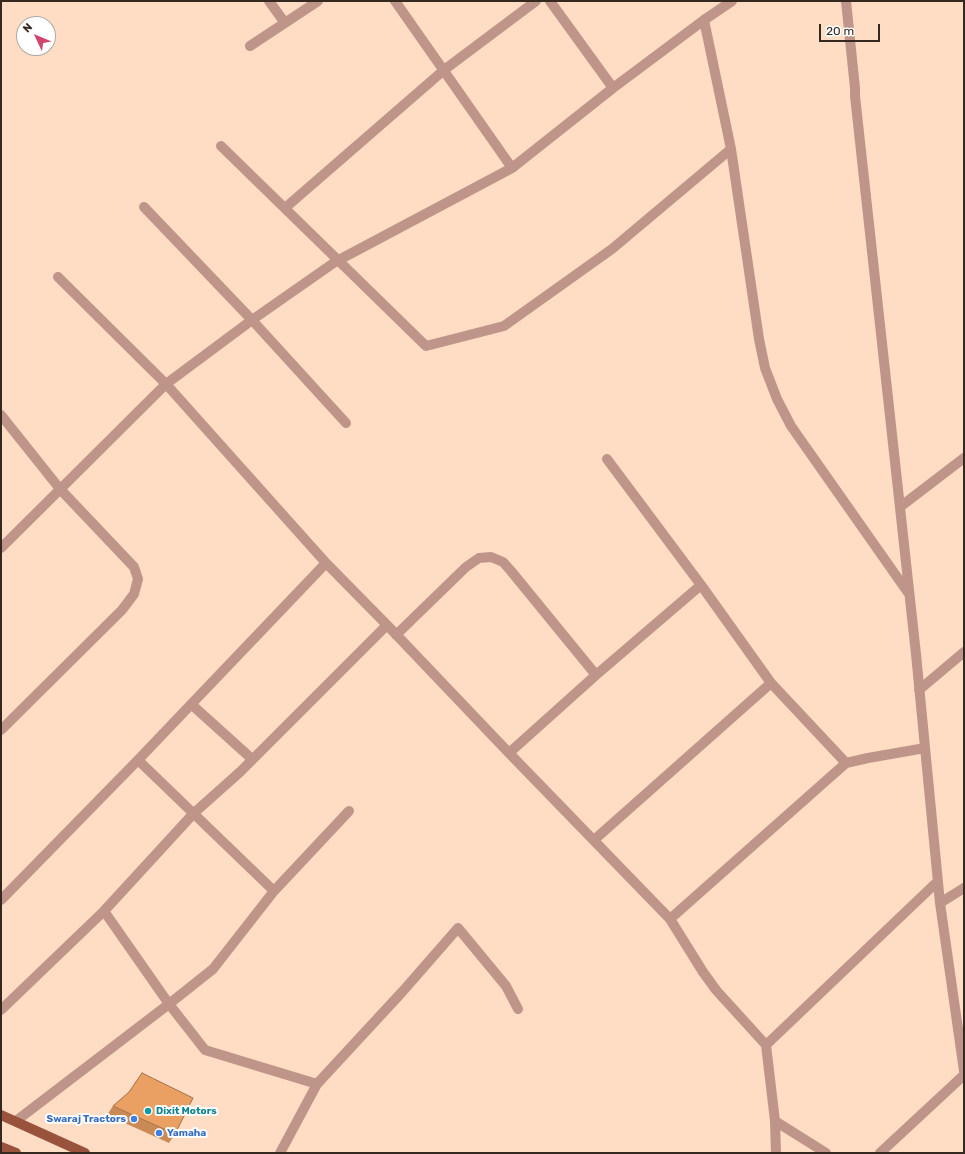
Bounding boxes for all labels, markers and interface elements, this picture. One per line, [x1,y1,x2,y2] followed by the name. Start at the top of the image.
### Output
[16,16,56,56] north arrow
[821,16,882,42] scale bar
[20,21,35,35] text: N
[826,24,854,38] text: 20 m
[156,1105,217,1117] place label: Dixit Motors
[143,1106,153,1116] marker: Dixit Motors
[47,1113,126,1125] place label: Swaraj Tractors
[129,1114,139,1124] marker: Swaraj Tractors
[167,1127,206,1139] place label: Yamaha
[154,1128,164,1138] marker: Yamaha

